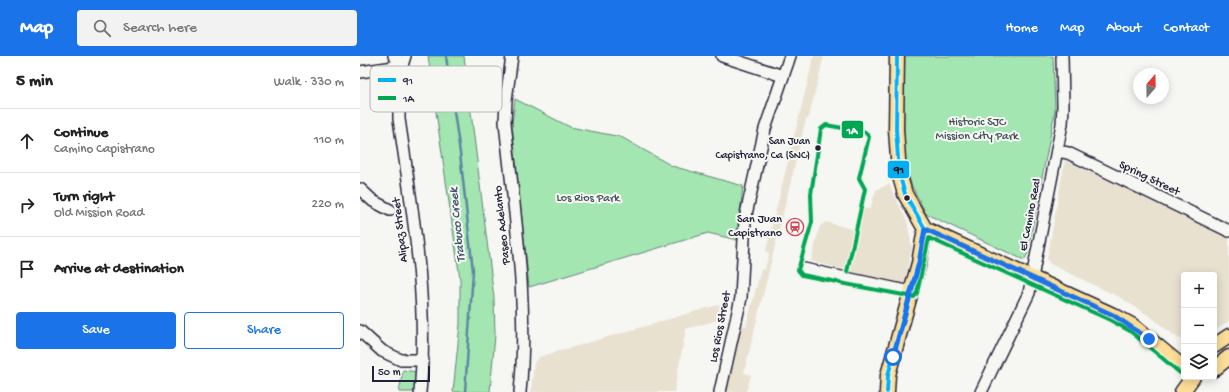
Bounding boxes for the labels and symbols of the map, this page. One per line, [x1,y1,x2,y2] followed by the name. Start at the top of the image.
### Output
[370,66,502,112] legend
[1133,68,1169,104] north arrow
[402,76,413,88] text: 91
[402,94,414,106] text: 1A
[936,116,1020,144] park label: Historic SJC Mission City Park
[841,120,864,139] line badge: 1A
[846,126,859,138] text: 1A
[715,136,811,162] place label: San Juan Capistrano, Ca (SNC)
[813,143,823,153] marker: San Juan Capistrano, Ca (SNC)
[1116,158,1183,200] street label: Spring Street
[887,160,910,179] line badge: 91
[893,165,904,177] text: 91
[1017,177,1045,253] street label: El Camino Real
[492,185,514,266] street label: Paseo Adelanto
[447,186,469,263] water label: Trabuco Creek
[556,192,621,206] park label: Los Rios Park
[902,193,912,203] unlabelled marker
[390,196,412,263] street label: Alipaz Street
[728,213,782,241] place label: San Juan Capistrano
[785,217,805,237] station icon: San Juan Capistrano
[707,289,735,364] street label: Los Rios Street
[1140,330,1158,348] route end
[884,348,902,366] route start
[372,364,430,383] scale bar

